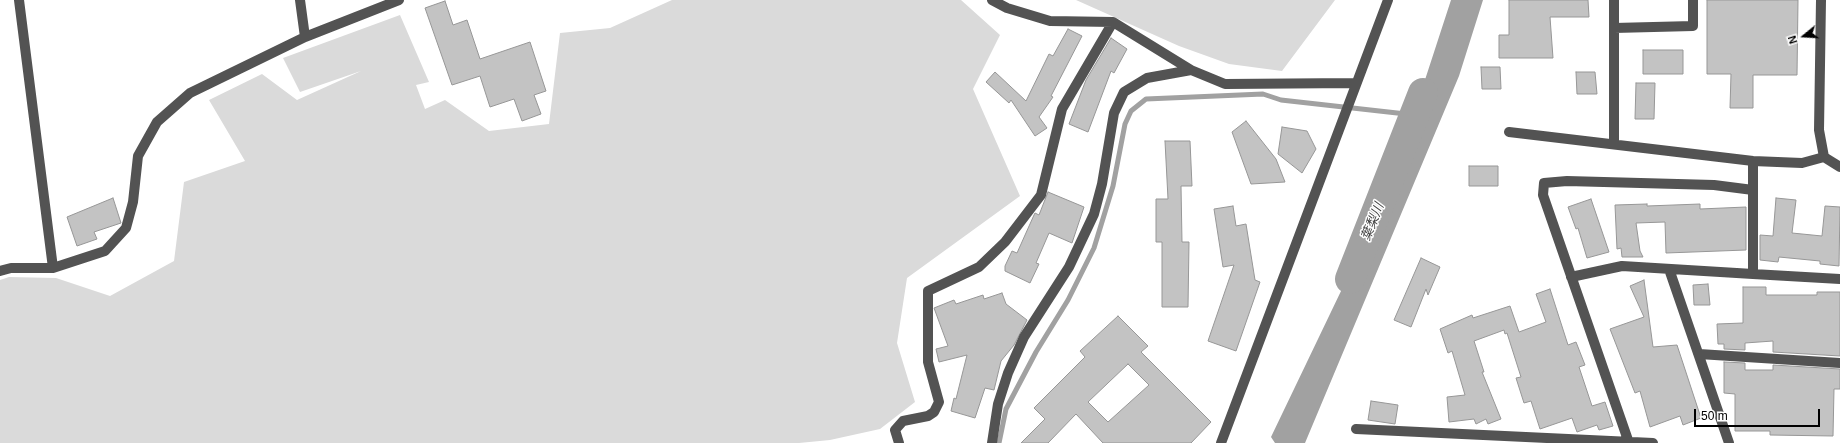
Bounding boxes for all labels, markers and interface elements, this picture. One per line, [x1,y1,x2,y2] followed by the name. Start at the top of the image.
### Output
[1784,16,1824,56] north arrow
[1786,34,1800,45] text: N
[1358,201,1388,243] water label: 葉梨川
[1696,401,1822,427] scale bar
[1701,409,1728,423] text: 50 m

